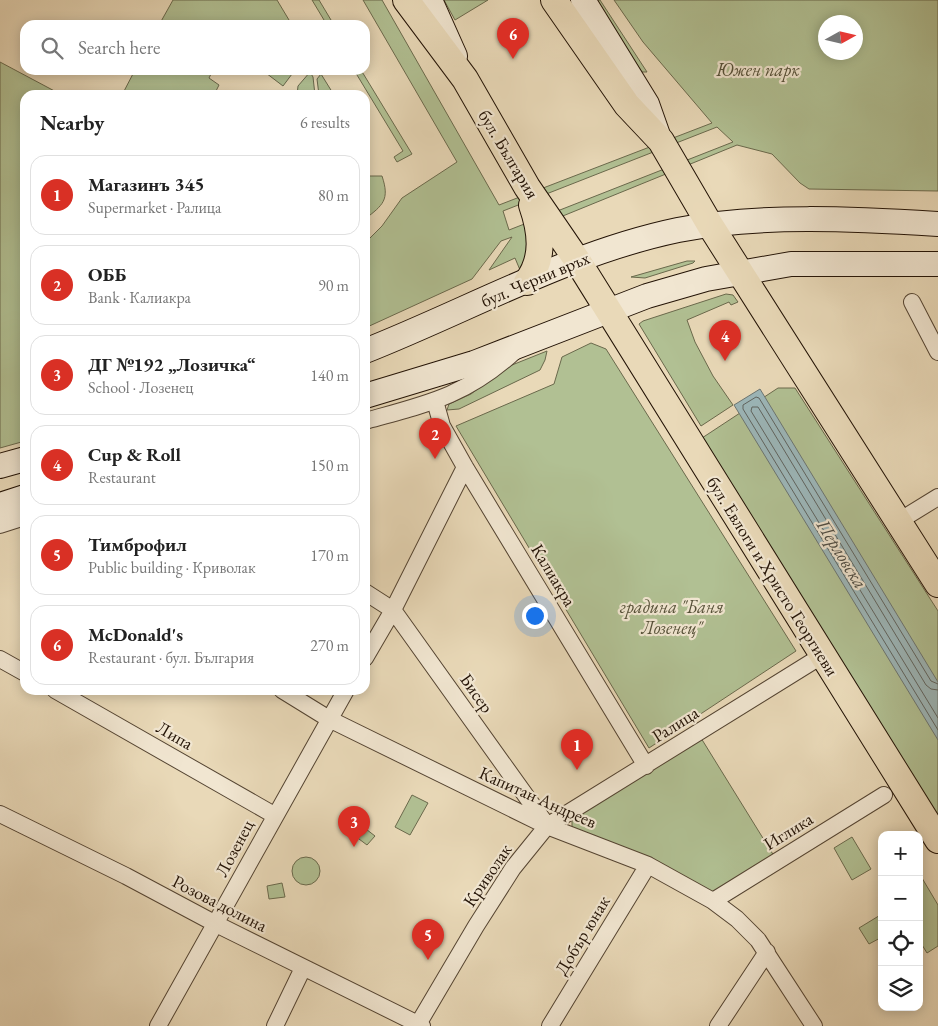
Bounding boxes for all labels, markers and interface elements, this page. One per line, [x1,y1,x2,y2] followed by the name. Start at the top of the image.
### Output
[818,15,863,60] north arrow
[497,18,529,59] pin: 6
[20,20,370,75] search box
[38,34,66,62] icon: search
[78,35,160,60] text: Search here
[715,58,800,82] park label: Южен парк
[473,105,545,203] street label: бул. България
[40,109,104,136] text: Nearby
[300,112,350,133] text: 6 results
[88,172,205,197] text: Магазинъ 345
[53,185,61,206] text: 1
[318,185,349,206] text: 80 m
[88,197,221,218] text: Supermarket · Ралица
[477,246,593,312] street label: бул. Черни връх
[88,262,126,287] text: ОББ
[53,275,61,296] text: 2
[318,275,349,296] text: 90 m
[88,287,191,308] text: Bank · Калиакра
[709,320,741,361] pin: 4
[88,352,256,377] text: ДГ №192 „Лозичка“
[53,365,61,386] text: 3
[310,365,349,386] text: 140 m
[88,377,193,398] text: School · Лозенец
[419,418,451,459] pin: 2
[88,442,181,467] text: Cup & Roll
[53,455,61,476] text: 4
[310,455,349,476] text: 150 m
[88,467,156,488] text: Restaurant
[702,472,844,681] street label: бул. Евлоги и Христо Георгиеви
[810,514,873,593] water label: Перловска
[88,532,187,557] text: Тимброфил
[526,539,582,611] street label: Калиакра
[53,545,61,566] text: 5
[310,545,349,566] text: 170 m
[88,557,256,578] text: Public building · Криволак
[619,595,724,639] park label: градина "Баня Лозенец"
[522,603,548,629] your location
[88,622,183,647] text: McDonald's
[53,635,61,656] text: 6
[310,635,349,656] text: 270 m
[88,647,254,668] text: Restaurant · бул. България
[455,669,499,717] street label: Бисер
[647,700,703,747] street label: Ралица
[153,715,198,755] street label: Липа
[561,729,593,770] pin: 1
[476,761,601,833] street label: Капитан Андреев
[338,806,370,847] pin: 3
[759,806,818,855] street label: Иглика
[210,815,259,880] street label: Лозенец
[878,831,923,1011] map controls
[878,831,923,876] button: +
[458,839,517,911] street label: Криволак
[169,869,272,937] street label: Розова долина
[878,876,923,921] button: −
[549,891,615,979] street label: Добър юнак
[412,919,444,960] pin: 5
[878,921,923,966] button: locate
[878,966,923,1011] button: layers

